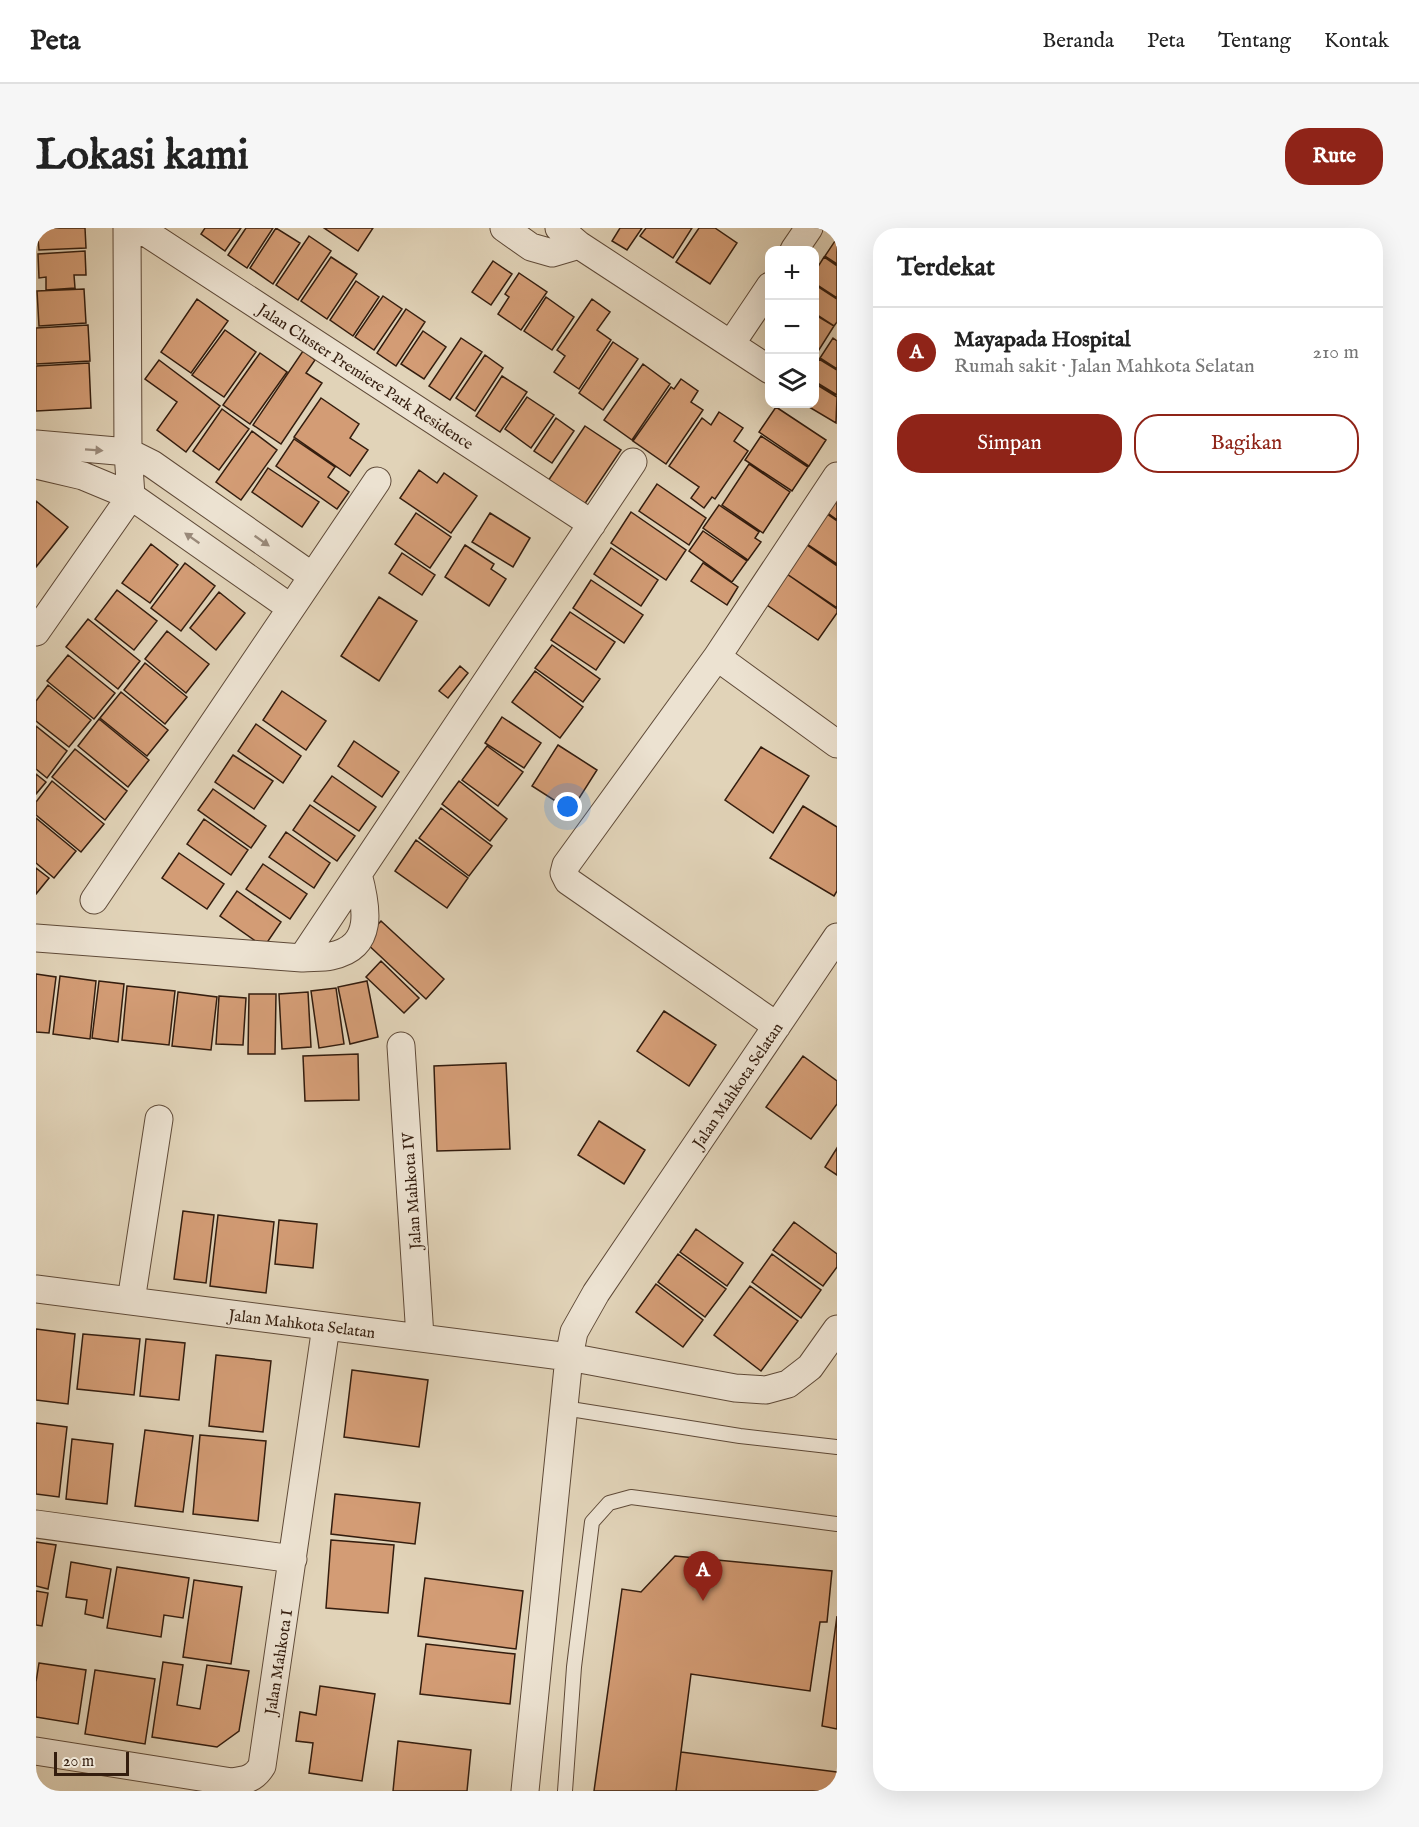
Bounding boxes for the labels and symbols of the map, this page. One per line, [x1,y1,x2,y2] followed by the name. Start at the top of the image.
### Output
[252,299,476,455] street label: Jalan Cluster Premiere Park Residence
[85,445,104,454] one-way arrow
[184,532,200,544] one-way arrow
[254,535,270,546] one-way arrow
[553,792,582,821] your location
[688,1019,788,1155] street label: Jalan Mahkota Selatan
[399,1131,427,1252] street label: Jalan Mahkota IV
[225,1306,377,1344] street label: Jalan Mahkota Selatan
[684,1552,722,1601] pin: A
[261,1608,298,1719] street label: Jalan Mahkota I
[54,1749,129,1776] scale bar

